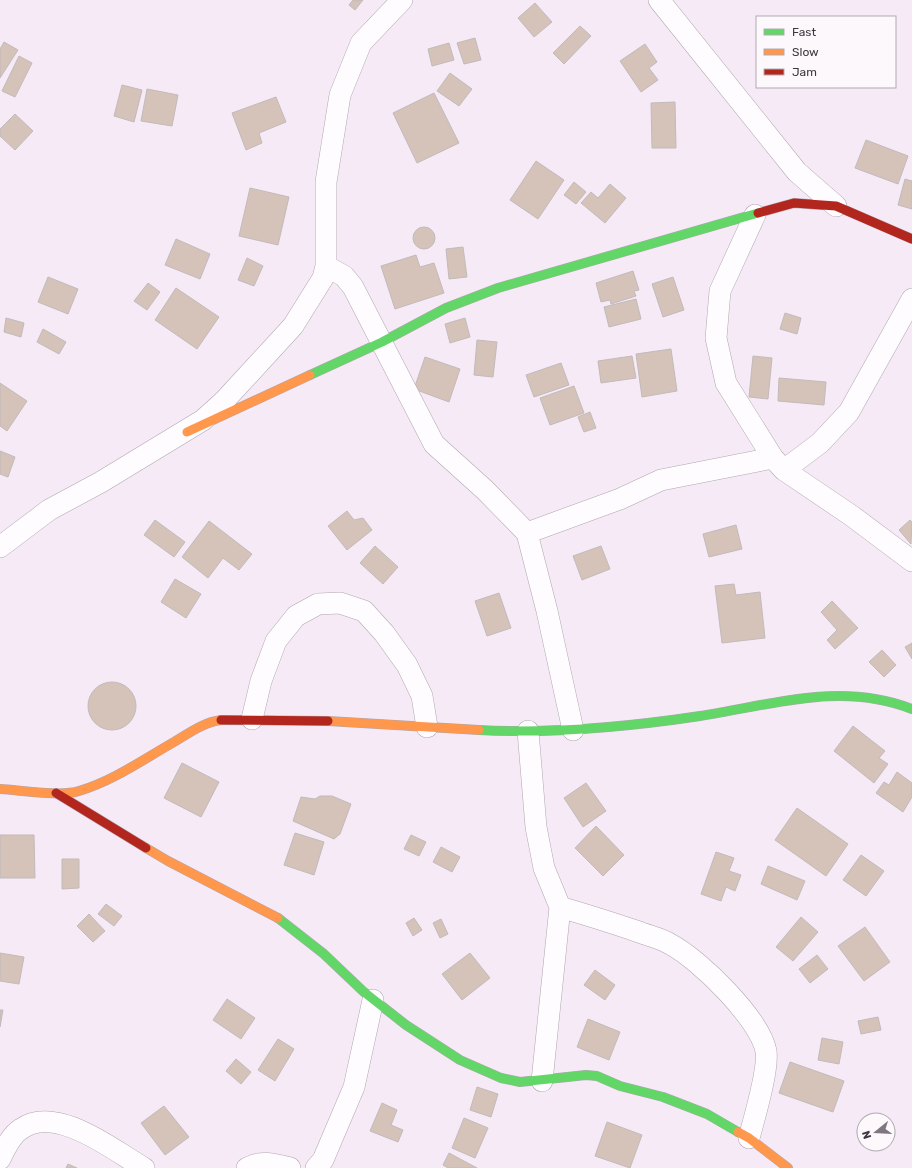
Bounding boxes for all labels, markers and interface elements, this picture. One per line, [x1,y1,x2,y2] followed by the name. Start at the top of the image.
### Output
[756,16,896,88] legend
[792,25,816,39] text: Fast
[792,45,819,59] text: Slow
[792,65,817,79] text: Jam
[856,1112,896,1152] north arrow
[860,1129,874,1141] text: N

